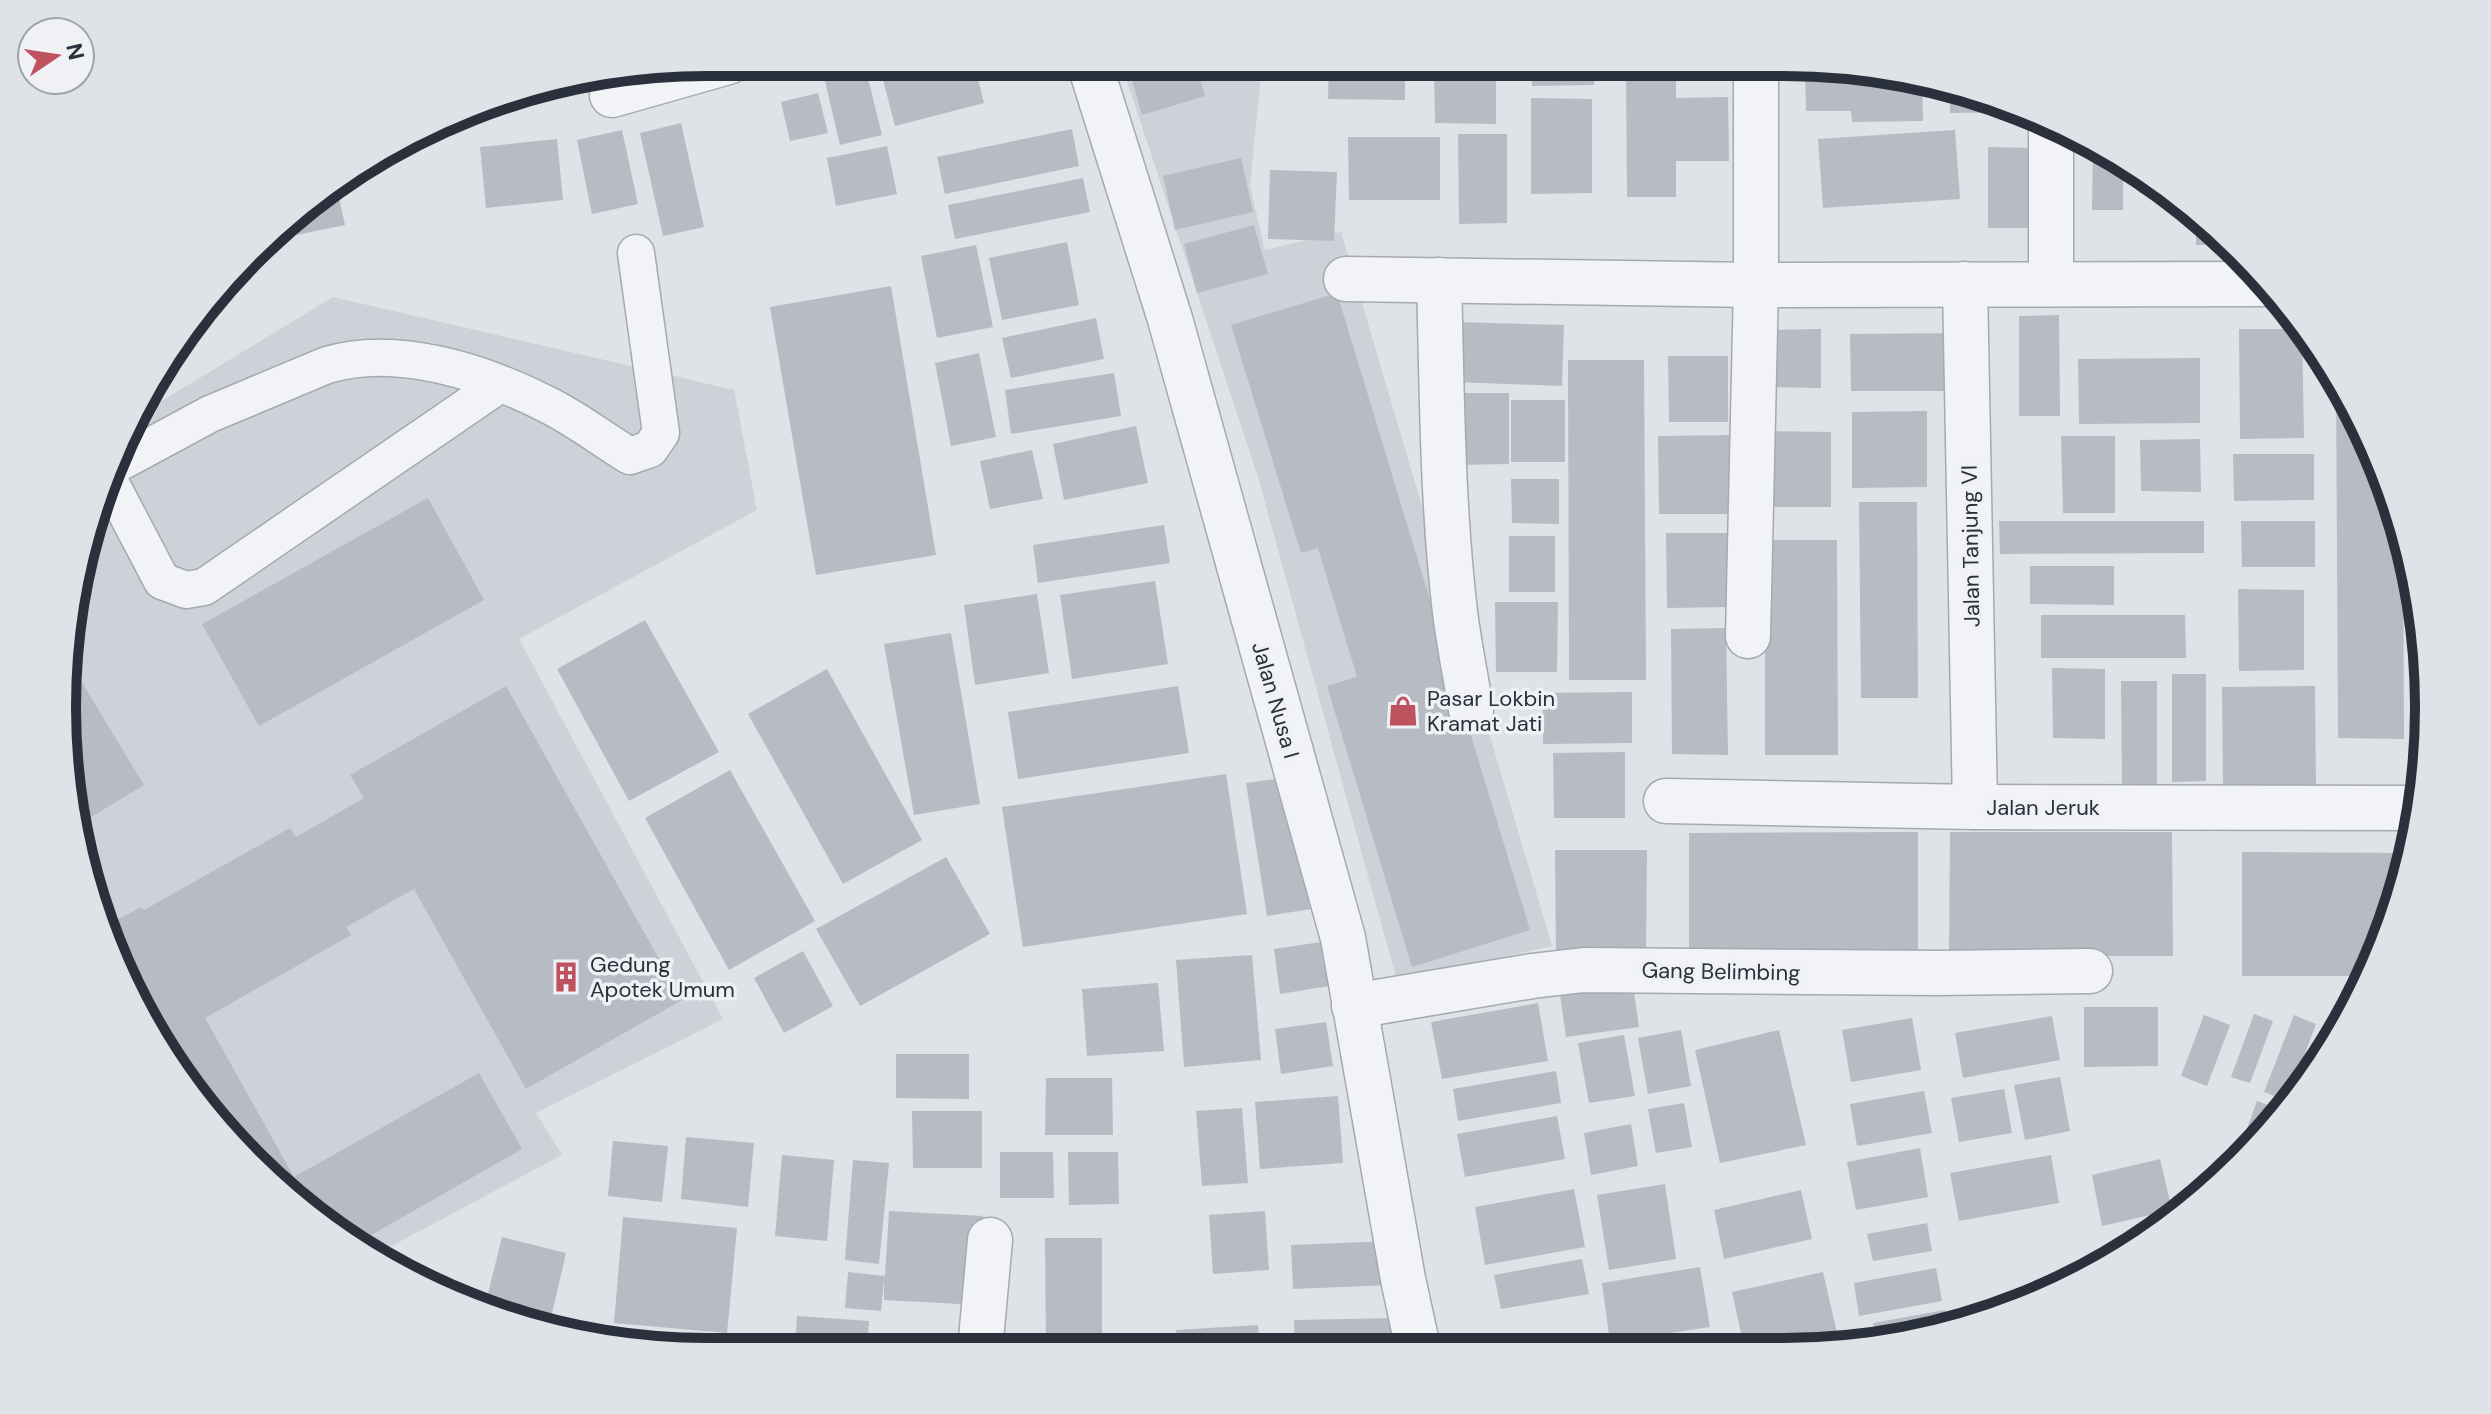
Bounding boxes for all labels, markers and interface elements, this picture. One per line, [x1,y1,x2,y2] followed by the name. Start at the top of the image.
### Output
[16,16,96,96] north arrow
[59,41,91,63] text: N
[1955,465,1986,627] street label: Jalan Tanjung VI
[1245,638,1306,762] street label: Jalan Nusa I
[1427,684,1555,738] place label: Pasar Lokbin Kramat Jati
[1386,694,1420,728] shop icon: Pasar Lokbin Kramat Jati
[1986,793,2100,822] street label: Jalan Jeruk
[590,950,735,1004] place label: Gedung Apotek Umum
[1641,956,1801,987] street label: Gang Belimbing
[549,960,583,994] building icon: Gedung Apotek Umum

